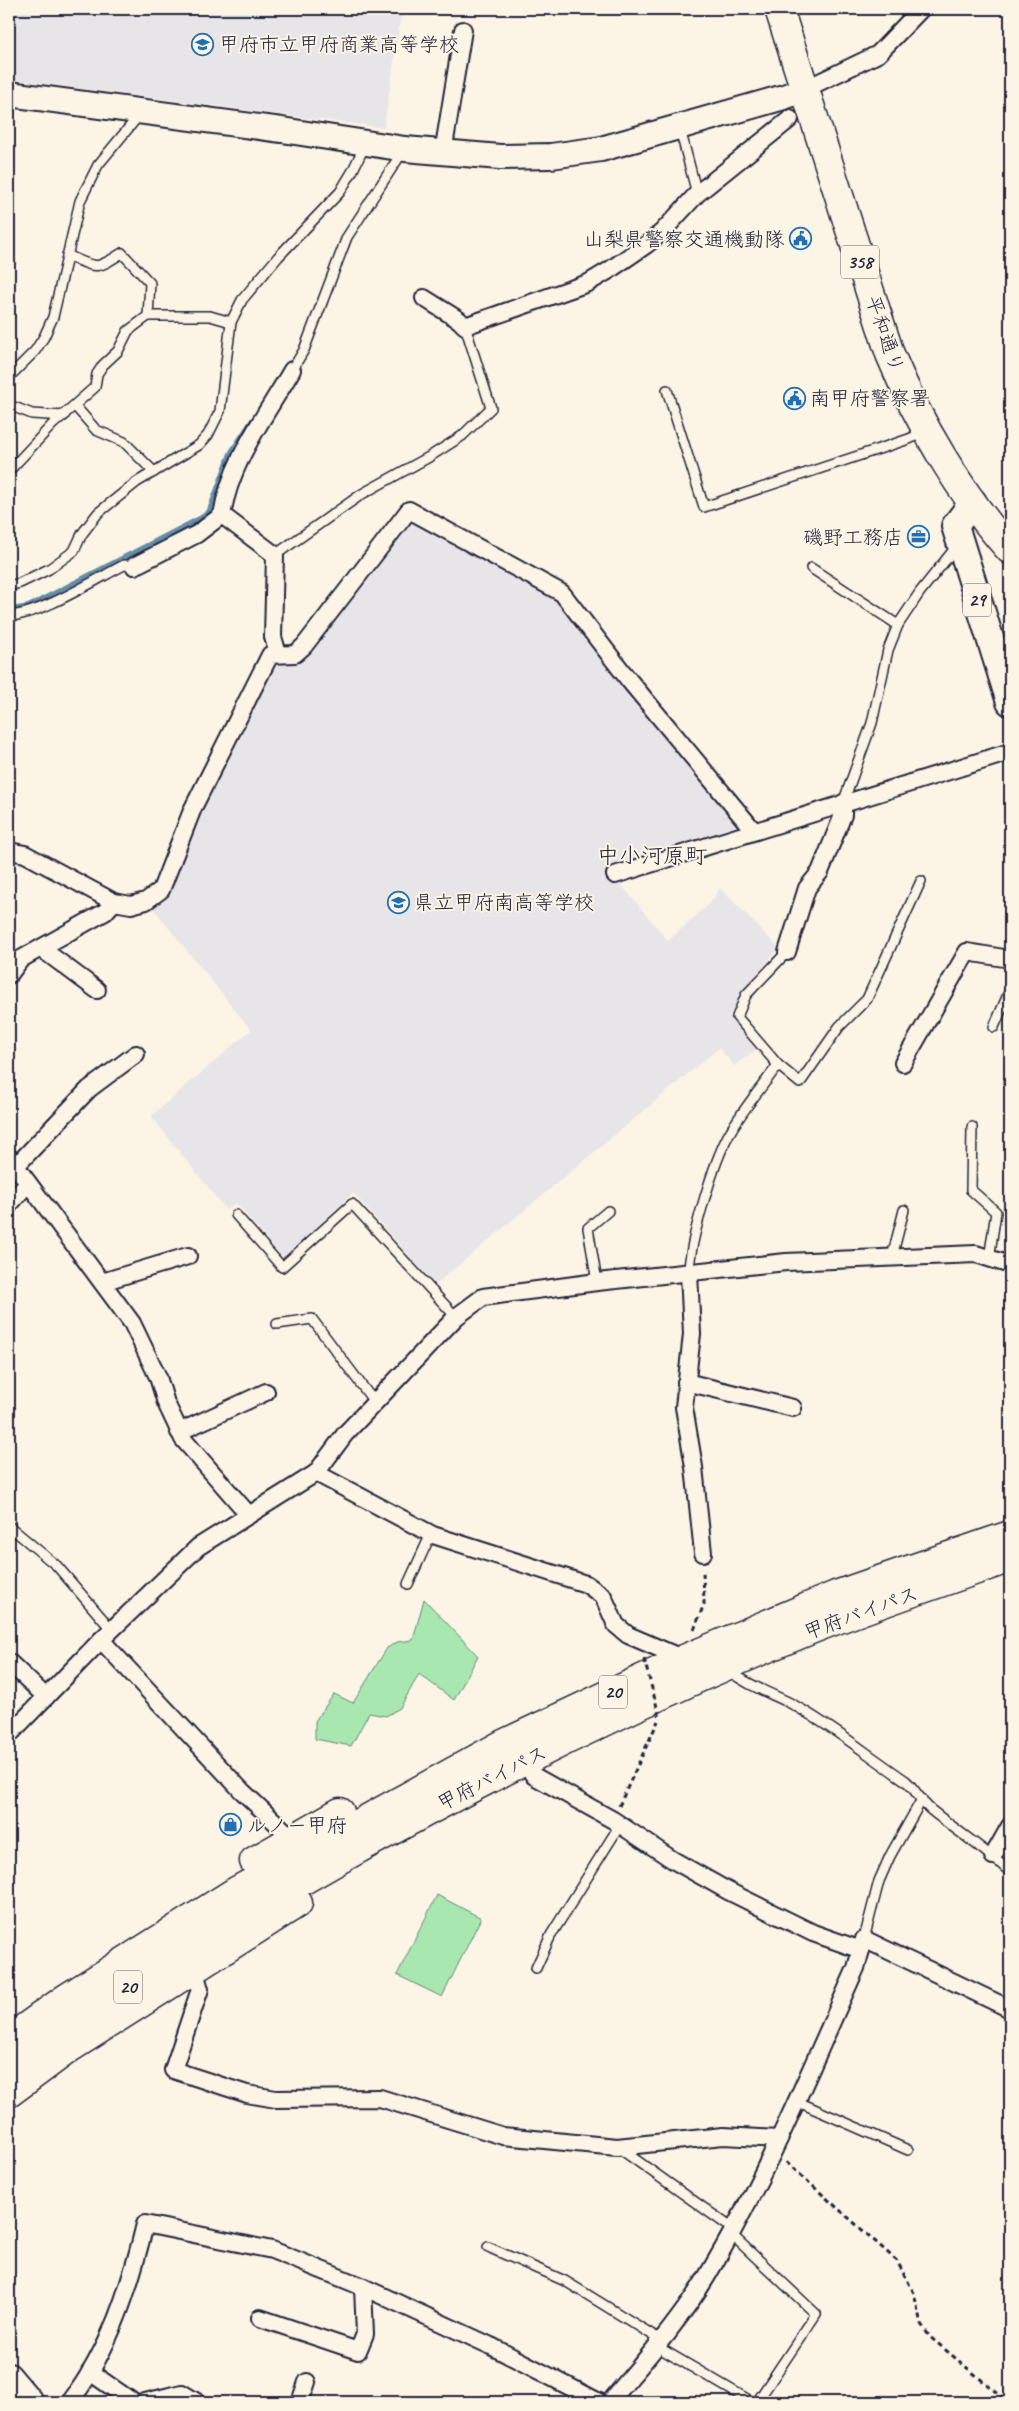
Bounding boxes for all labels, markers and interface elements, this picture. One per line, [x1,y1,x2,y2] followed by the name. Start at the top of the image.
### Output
[191,32,215,56] school or university icon: 甲府市立甲府商業高等学校
[219,32,459,57] place label: 甲府市立甲府商業高等学校
[584,227,785,252] place label: 山梨県警察交通機動隊
[788,227,812,251] public building icon: 山梨県警察交通機動隊
[841,246,879,278] road number: 358
[860,292,910,376] street label: 平和通り
[782,386,806,410] public building icon: 南甲府警察署
[810,386,930,411] place label: 南甲府警察署
[803,525,903,550] place label: 磯野工務店
[907,525,931,549] office icon: 磯野工務店
[963,584,991,616] road number: 29
[597,842,707,870] district label: 中小河原町
[386,890,410,914] school or university icon: 県立甲府南高等学校
[414,890,594,915] place label: 県立甲府南高等学校
[801,1581,921,1645] street label: 甲府バイパス
[599,1675,627,1708] road number: 20
[433,1740,551,1816] street label: 甲府バイパス
[219,1813,243,1837] shop icon: ルノー甲府
[247,1813,347,1838] place label: ルノー甲府
[114,1970,142,2004] road number: 20

